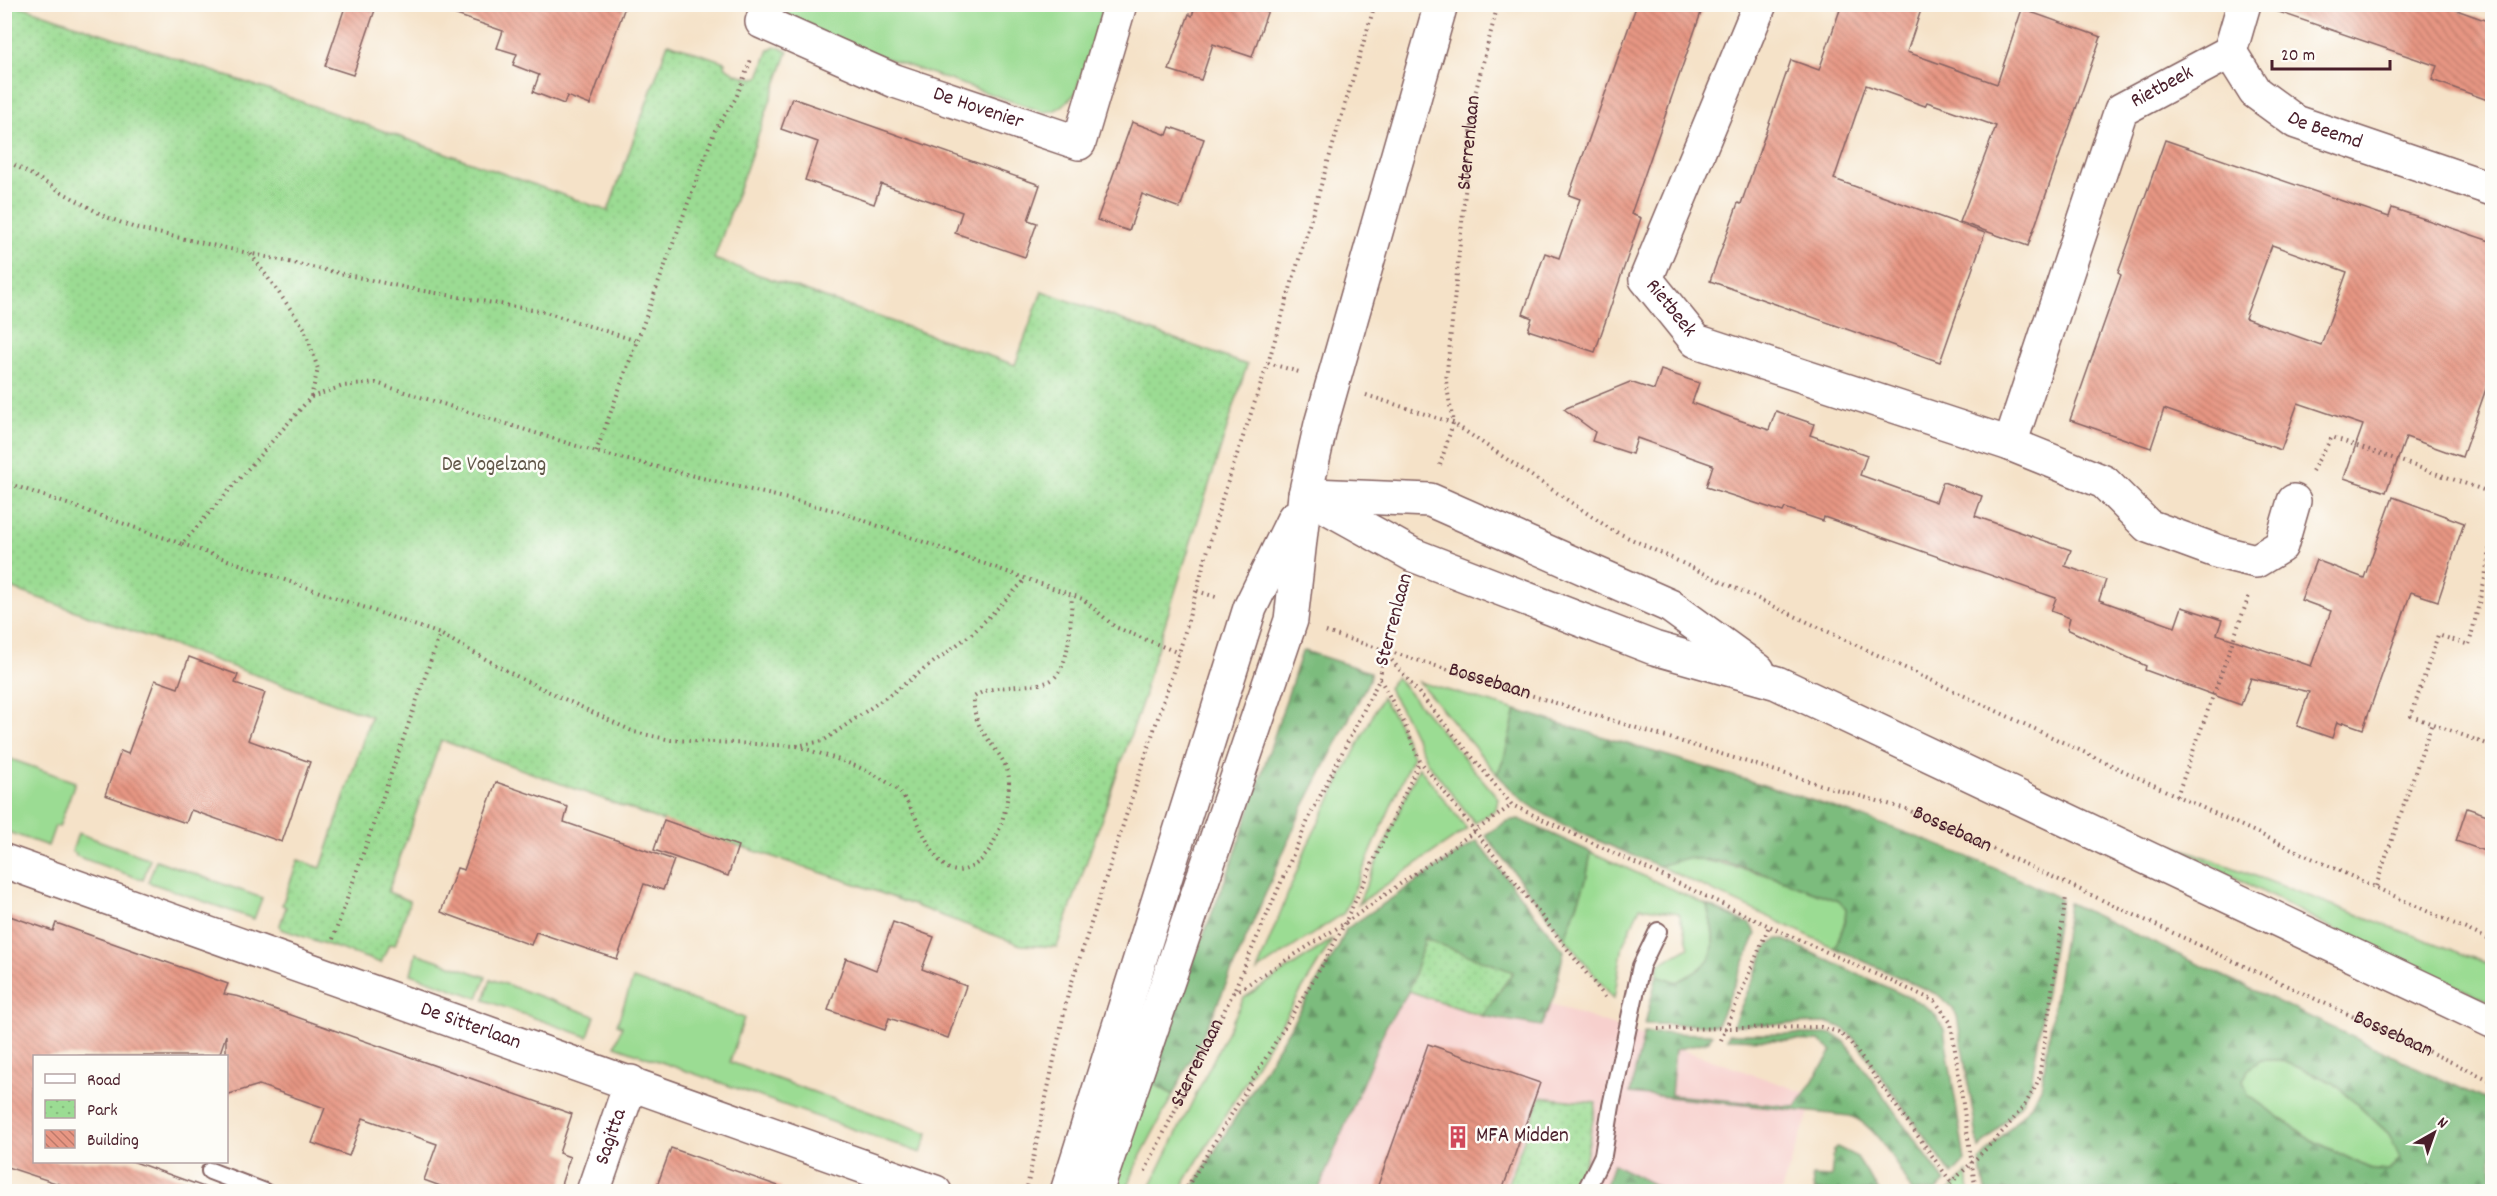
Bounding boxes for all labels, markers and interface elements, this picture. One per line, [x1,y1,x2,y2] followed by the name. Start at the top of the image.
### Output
[2272,33,2390,71] scale bar
[2281,44,2315,69] text: 20 m
[2126,59,2199,117] street label: Rietbeek
[929,80,1027,138] street label: De Hovenier
[1450,94,1490,192] street label: Sterrenlaan
[2280,105,2366,158] street label: De Beemd
[1637,273,1703,344] street label: Rietbeek
[442,451,546,481] park label: De Vogelzang
[1368,570,1422,670] street label: Sterrenlaan
[1444,656,1534,709] street label: Bossebaan
[1907,799,1997,862] street label: Bossebaan
[416,995,525,1059] street label: De Sitterlaan
[2348,1003,2437,1066] street label: Bossebaan
[1164,1014,1233,1113] street label: Sterrenlaan
[33,1055,228,1163] legend
[87,1069,121,1094] text: Road
[87,1099,118,1124] text: Park
[2404,1103,2464,1163] north arrow
[588,1104,636,1169] street label: Sagitta
[2432,1112,2453,1135] text: N
[1476,1122,1569,1152] place label: MFA Midden
[1445,1124,1471,1150] building icon: MFA Midden
[87,1129,139,1154] text: Building

